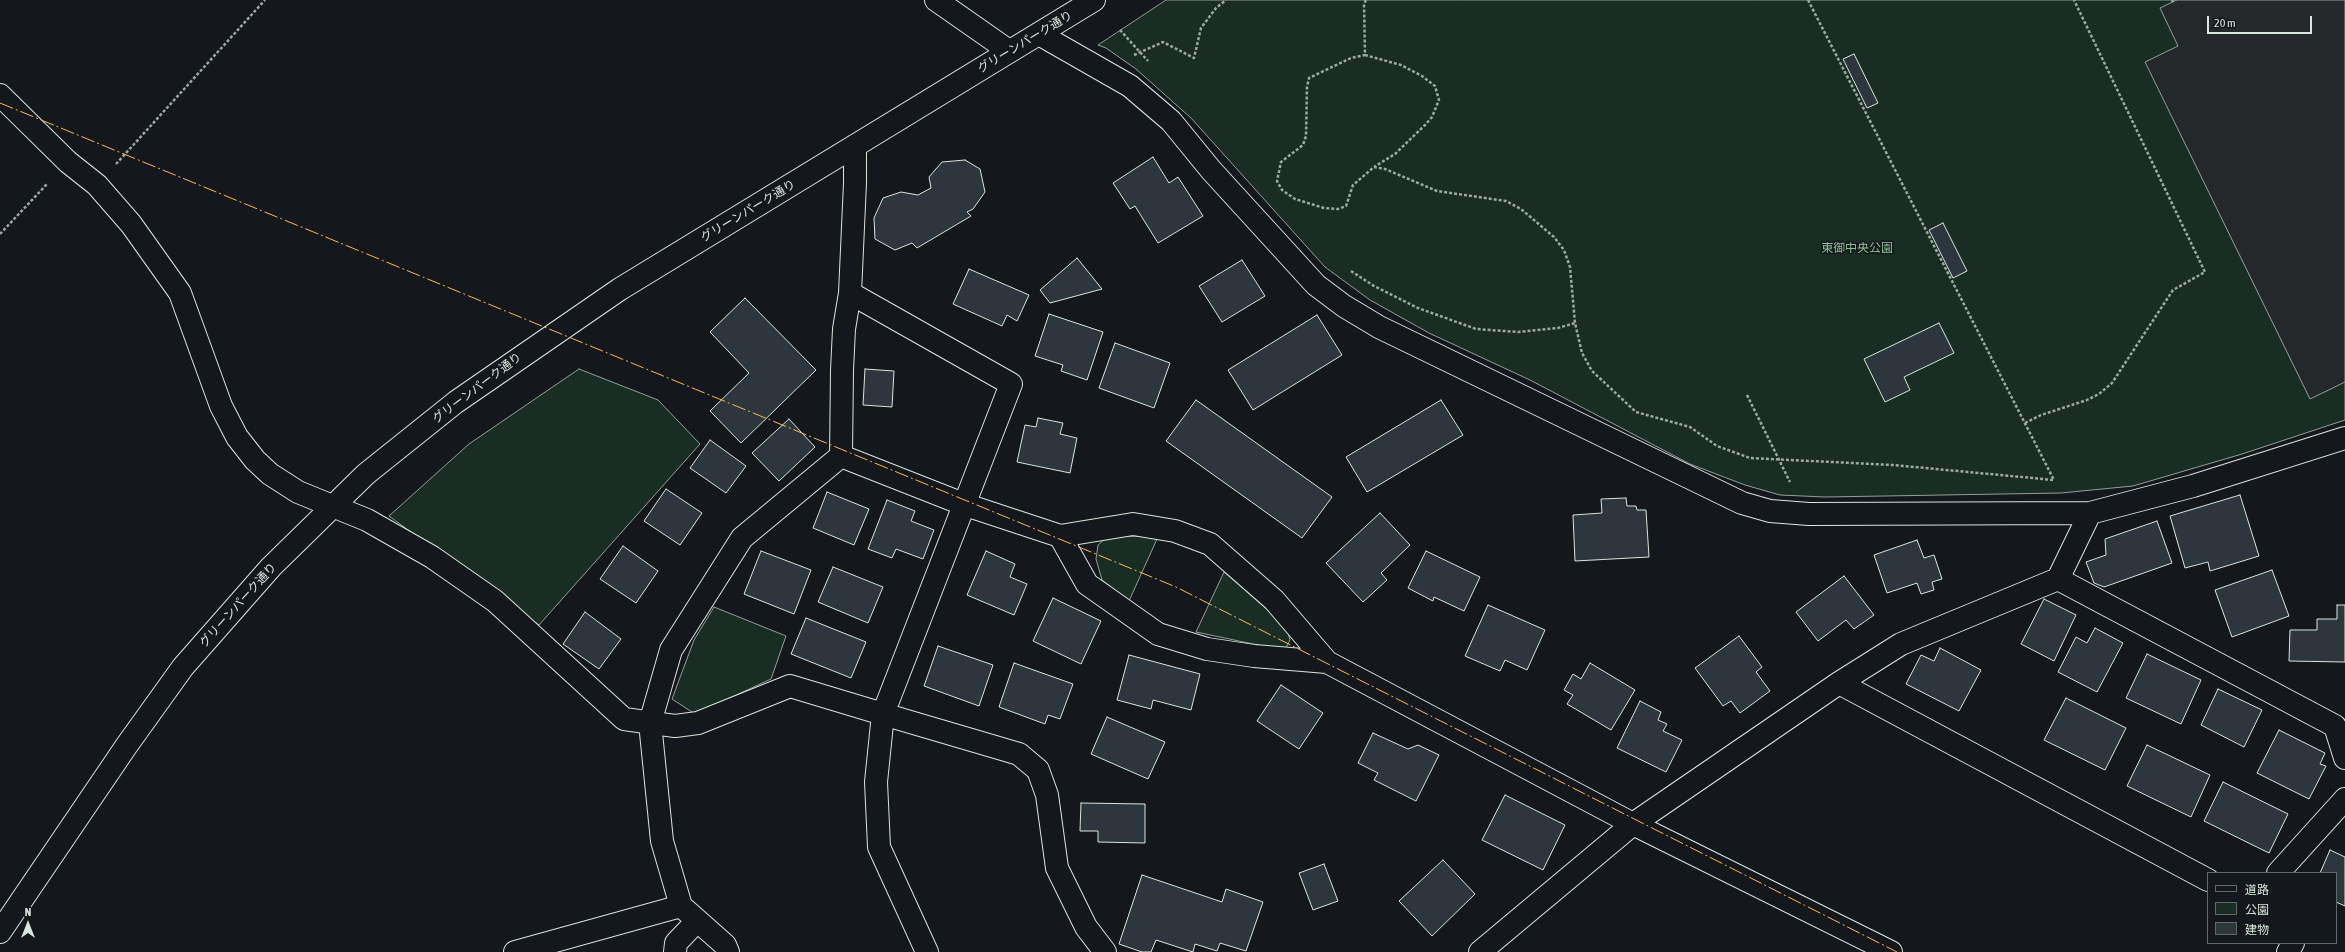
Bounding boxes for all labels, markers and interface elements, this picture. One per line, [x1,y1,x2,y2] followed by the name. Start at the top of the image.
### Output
[975,8,1075,76] street label: グリーンパーク通り
[2209,8,2314,34] scale bar
[2214,16,2236,30] text: 20 m
[698,177,798,245] street label: グリーンパーク通り
[1821,241,1893,255] park label: 東御中央公園
[430,350,524,426] street label: グリーンパーク通り
[197,560,279,650] street label: グリーンパーク通り
[2207,872,2337,944] legend
[2245,883,2269,897] text: 道路
[2245,903,2269,917] text: 公園
[8,904,48,944] north arrow
[25,906,31,918] text: N
[2245,923,2269,937] text: 建物

